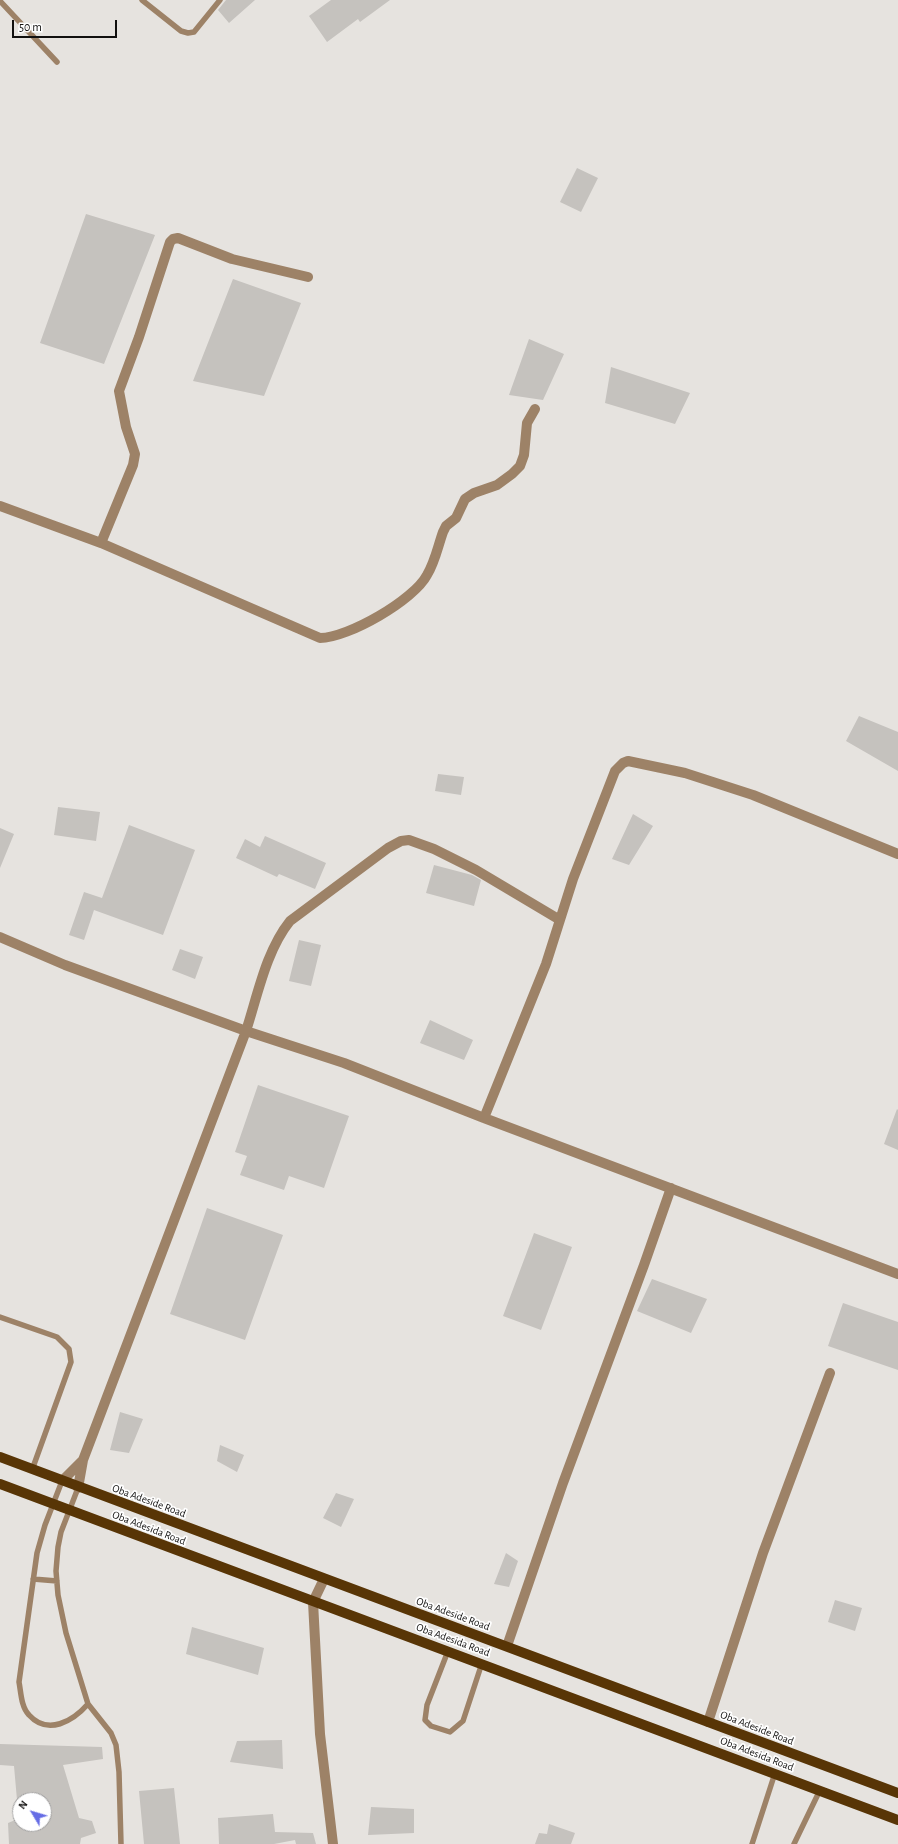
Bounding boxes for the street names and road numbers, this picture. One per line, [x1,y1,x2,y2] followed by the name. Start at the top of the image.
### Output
[110,1482,188,1520] street label: Oba Adeside Road
[110,1508,188,1548] street label: Oba Adesida Road
[414,1595,492,1633] street label: Oba Adeside Road
[414,1621,492,1659] street label: Oba Adesida Road
[718,1708,796,1748] street label: Oba Adeside Road
[718,1734,796,1774] street label: Oba Adesida Road

